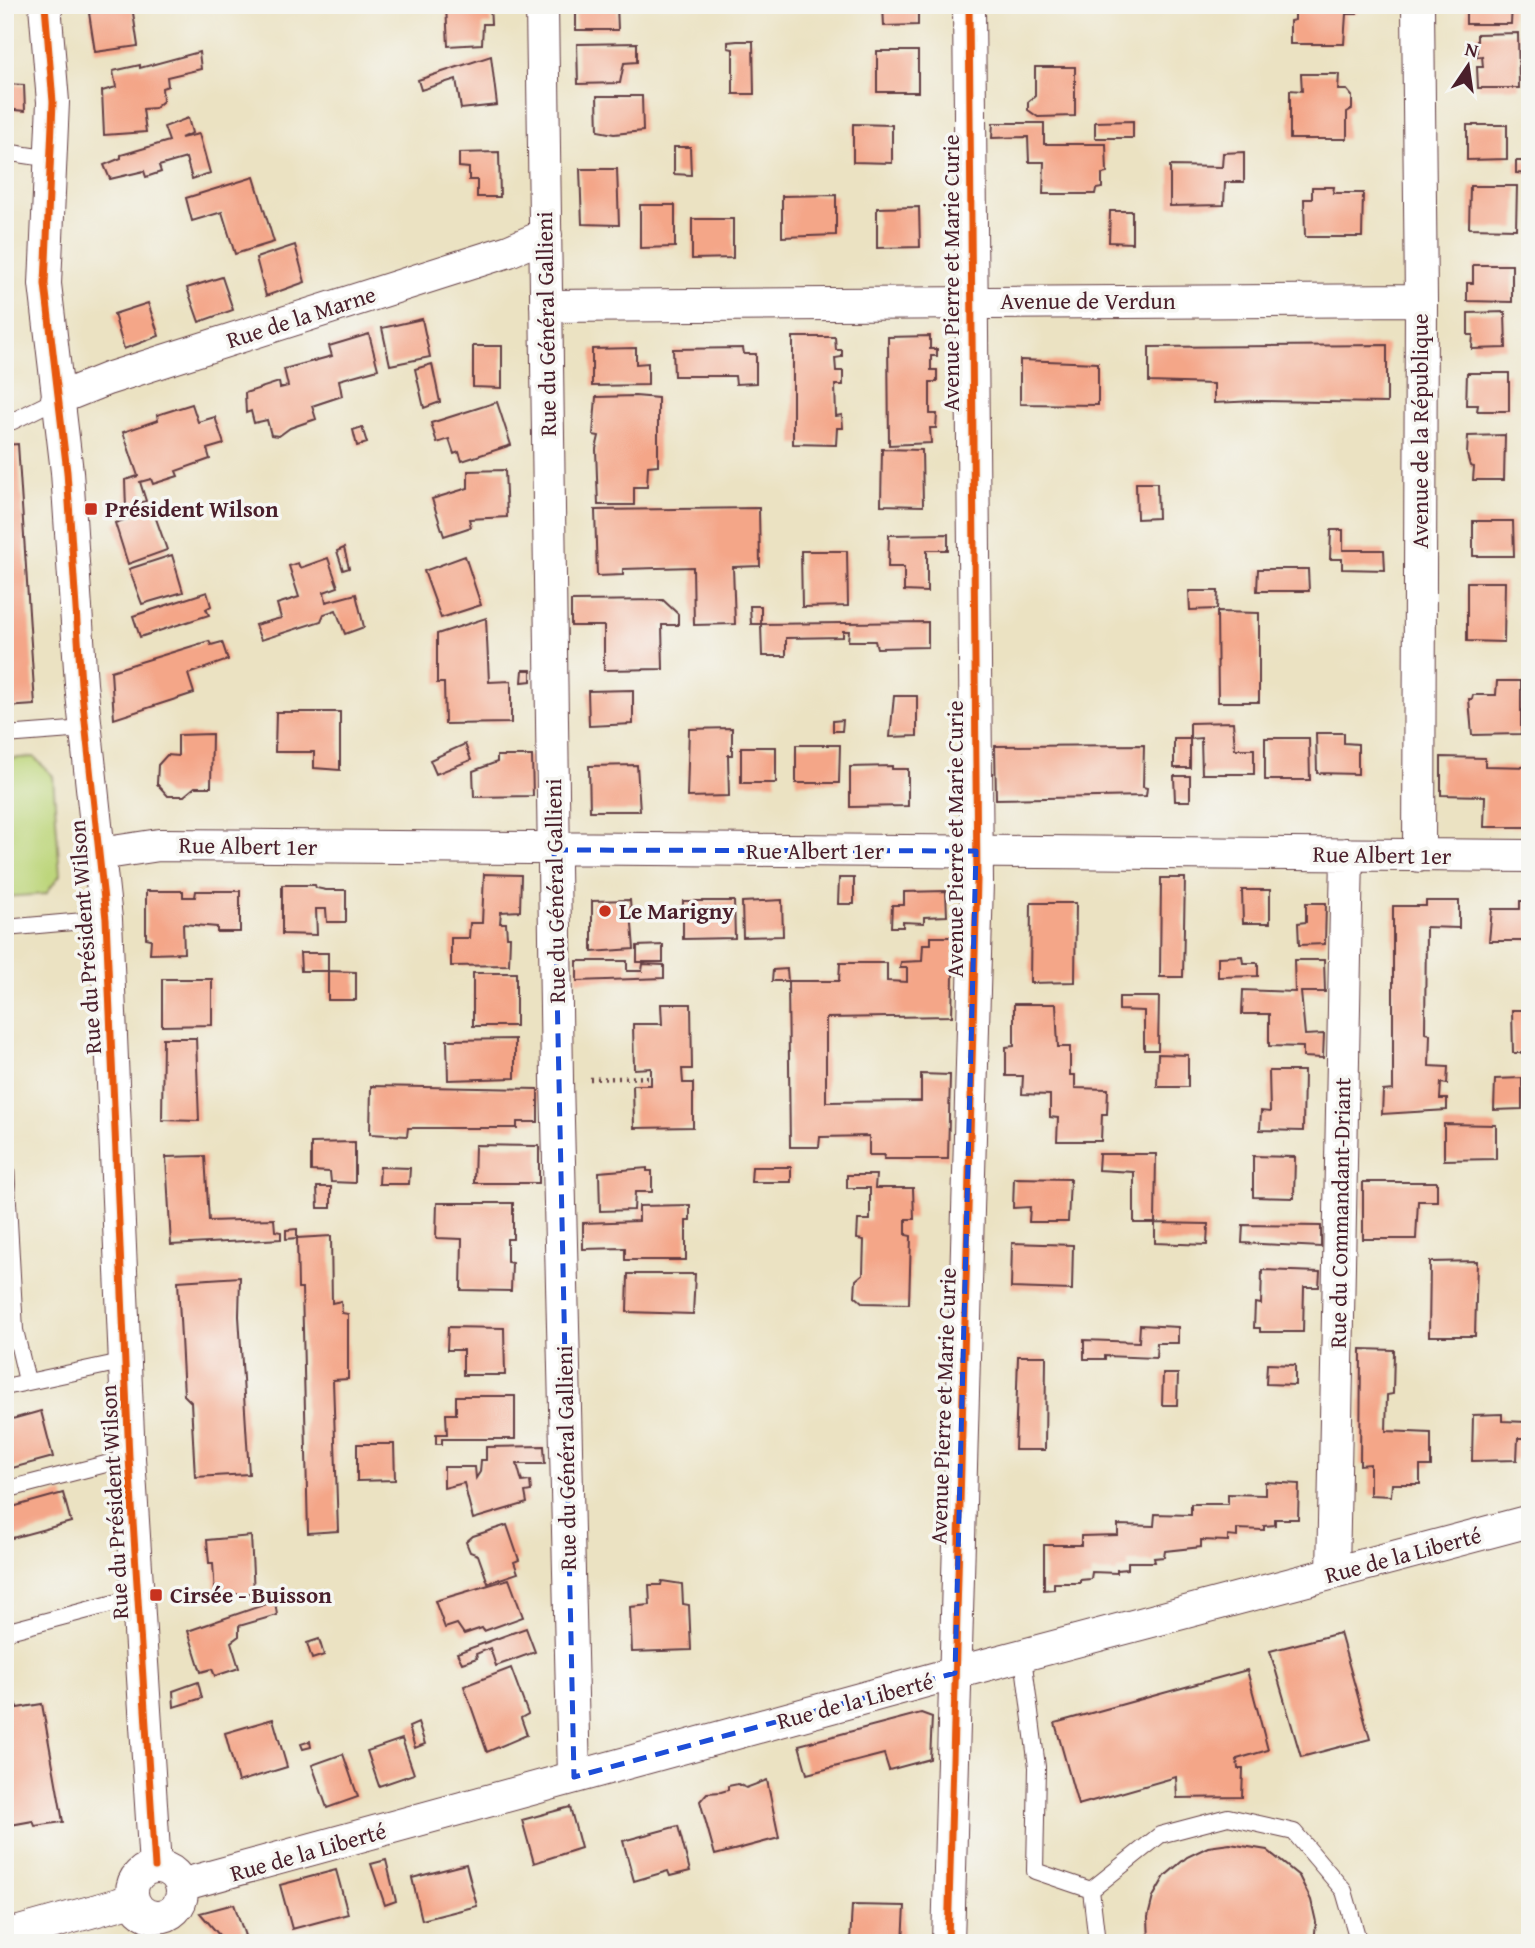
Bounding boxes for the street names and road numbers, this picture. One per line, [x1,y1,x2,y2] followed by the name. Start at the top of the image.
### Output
[934,135,967,412] street label: Avenue Pierre et Marie Curie
[527,211,564,437] street label: Rue du Général Gallieni
[222,277,380,356] street label: Rue de la Marne
[1000,284,1176,317] street label: Avenue de Verdun
[1403,313,1436,549] street label: Avenue de la République
[938,701,971,978] street label: Avenue Pierre et Marie Curie
[536,778,573,1004] street label: Rue du Général Gallieni
[60,819,109,1055] street label: Rue du Président Wilson
[178,828,318,863] street label: Rue Albert 1er
[746,834,885,867] street label: Rue Albert 1er
[1312,837,1452,872] street label: Rue Albert 1er
[1321,1077,1358,1349] street label: Rue du Commandant-Driant
[921,1267,964,1545] street label: Avenue Pierre et Marie Curie
[547,1345,584,1571] street label: Rue du Général Gallieni
[91,1384,136,1620] street label: Rue du Président Wilson
[1321,1518,1485,1591] street label: Rue de la Liberté
[773,1664,937,1737] street label: Rue de la Liberté
[226,1813,390,1890] street label: Rue de la Liberté

